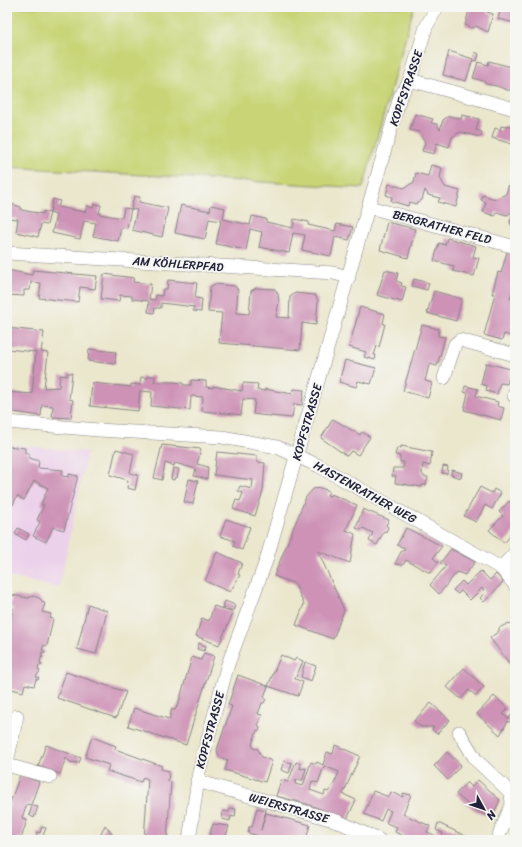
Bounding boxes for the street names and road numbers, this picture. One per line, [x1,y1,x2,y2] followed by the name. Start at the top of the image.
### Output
[383,46,430,129] street label: KOPFSTRASSE
[390,203,495,251] street label: BERGRATHER FELD
[131,250,225,278] street label: AM KÖHLERPFAD
[286,380,329,463] street label: KOPFSTRASSE
[309,454,421,530] street label: HASTENRATHER WEG
[189,688,231,771] street label: KOPFSTRASSE
[246,786,333,830] street label: WEIERSTRASSE

